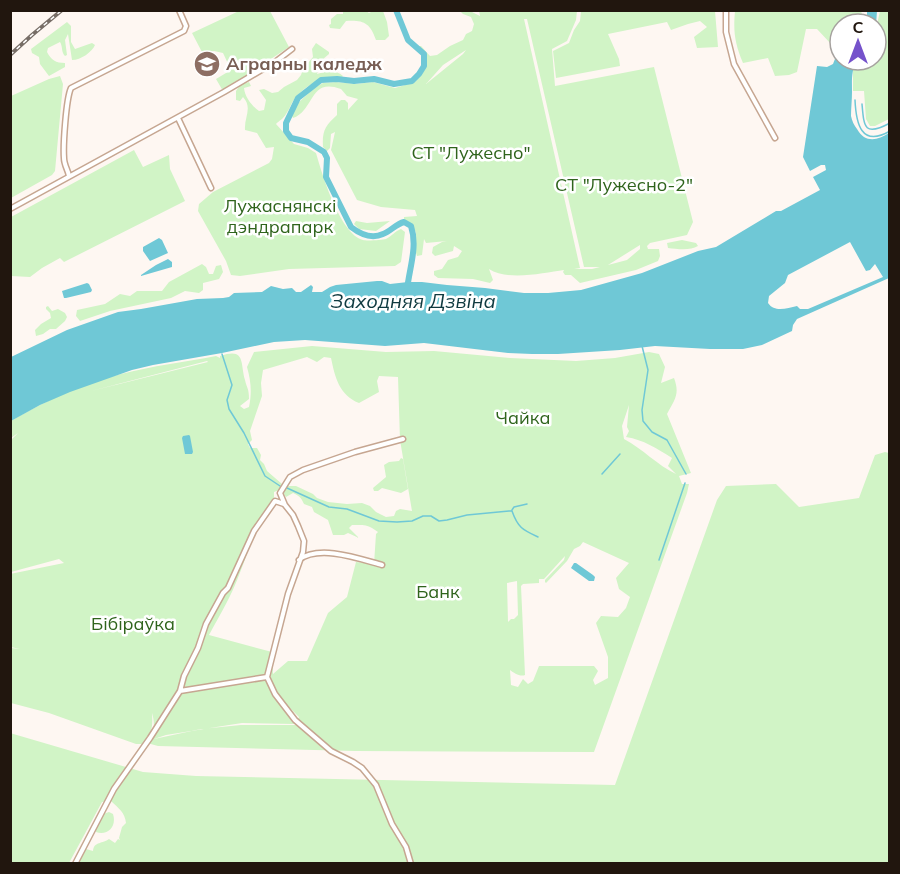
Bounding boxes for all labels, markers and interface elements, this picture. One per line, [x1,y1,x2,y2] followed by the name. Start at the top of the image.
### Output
[828,12,888,72] north arrow
[853,17,864,37] text: С
[192,49,222,79] school or university icon: Аграрны каледж
[226,52,383,75] place label: Аграрны каледж
[411,141,531,164] park label: СТ "Лужесно"
[555,173,693,196] park label: СТ "Лужесно-2"
[224,194,336,238] park label: Лужаснянскі дэндрапарк
[330,288,496,313] water label: Заходняя Дзвіна
[496,406,550,429] park label: Чайка
[416,580,460,603] park label: Банк
[91,612,175,635] park label: Бібіраўка

